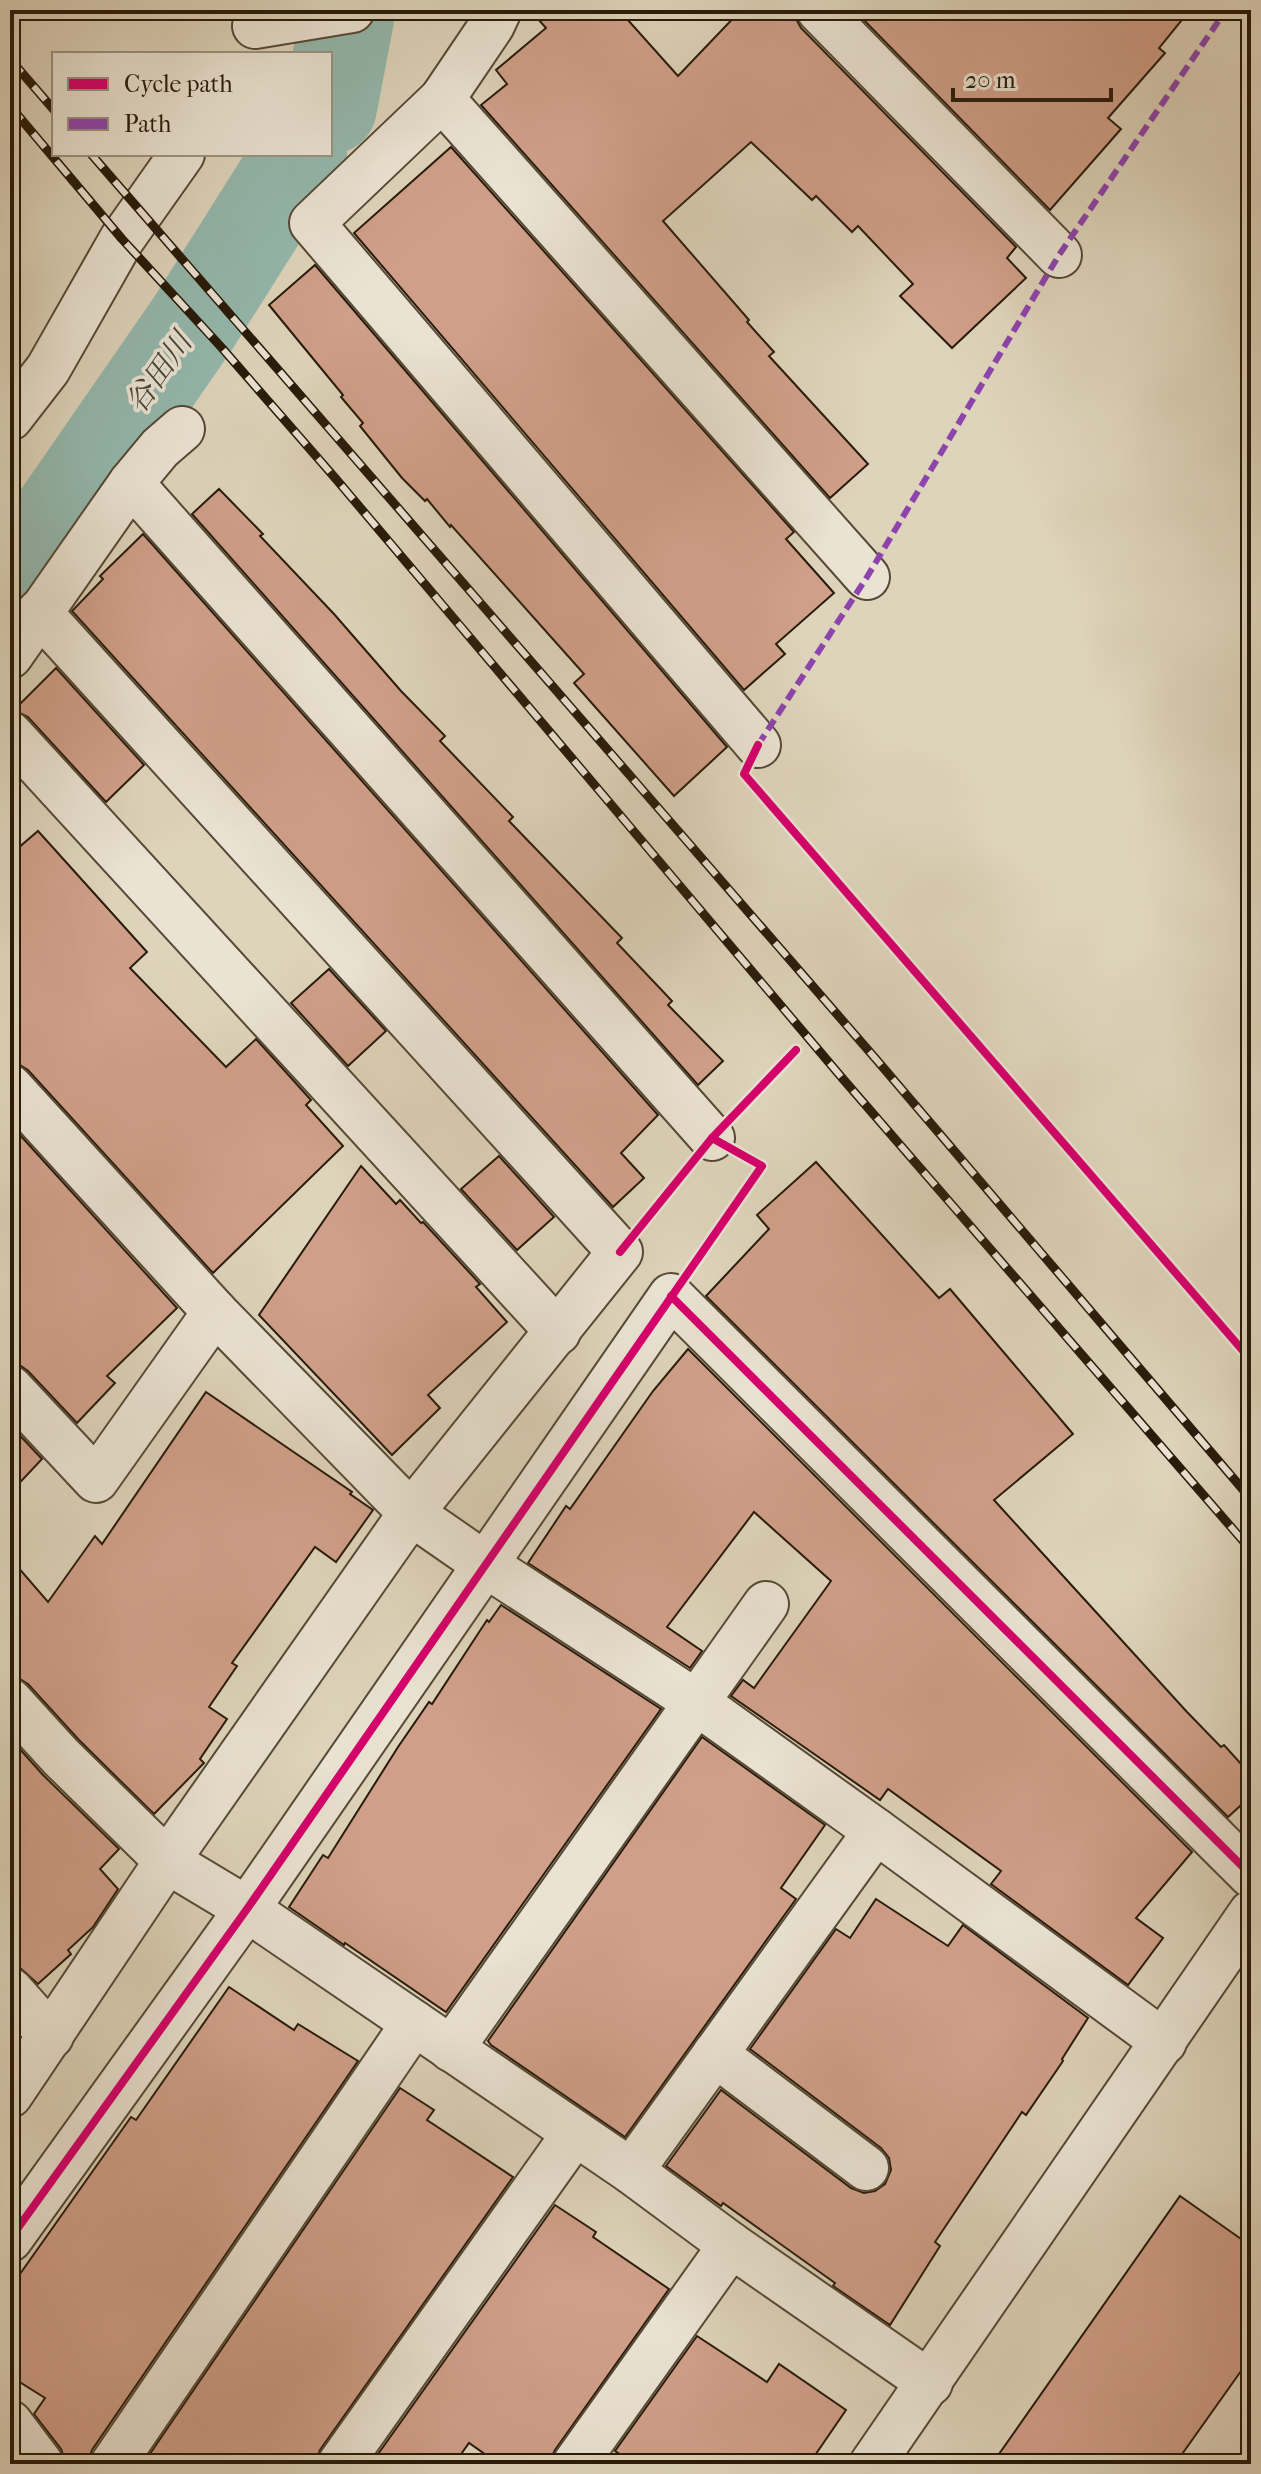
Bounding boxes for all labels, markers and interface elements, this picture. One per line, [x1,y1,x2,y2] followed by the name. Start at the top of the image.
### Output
[52,52,332,156] legend
[953,52,1111,102] scale bar
[965,66,1016,94] text: 20 m
[124,70,233,98] text: Cycle path
[124,110,172,138] text: Path
[119,324,201,420] water label: 谷田川

